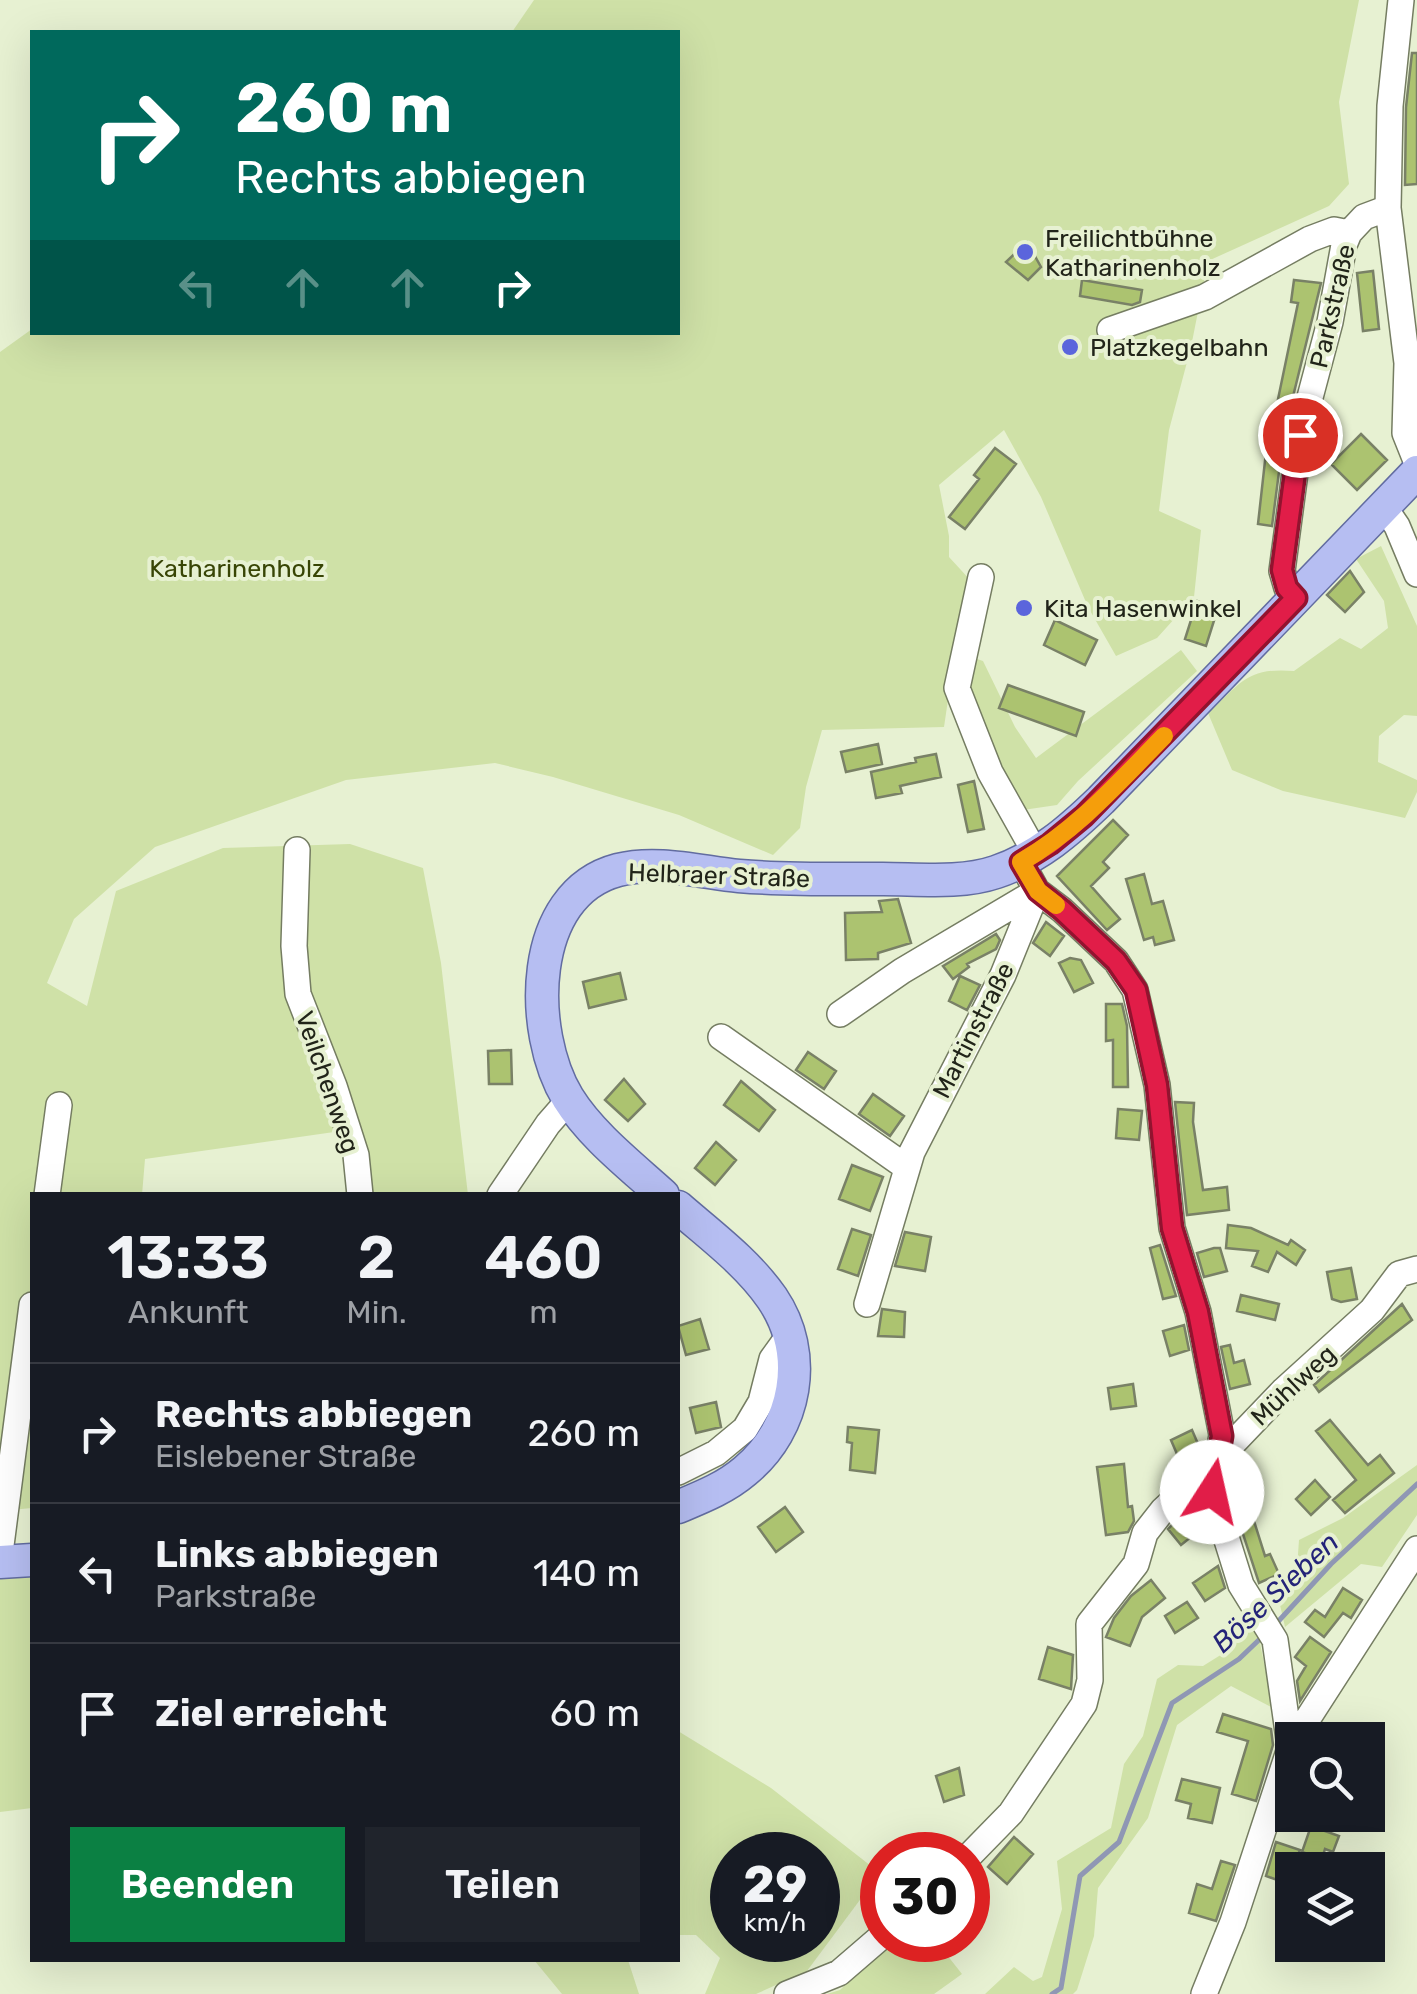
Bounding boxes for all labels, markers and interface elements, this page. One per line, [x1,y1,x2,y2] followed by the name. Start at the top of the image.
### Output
[235,67,453,150] text: 260 m
[70,70,200,200] icon: right
[235,151,587,204] text: Rechts abbiegen
[1045,224,1221,282] place label: Freilichtbühne Katharinenholz
[1014,241,1036,263] marker: Freilichtbühne Katharinenholz
[1304,241,1361,371] street label: Parkstraße
[170,260,225,315] icon: left
[275,260,330,315] icon: ahead
[380,260,435,315] icon: ahead
[485,260,540,315] icon: right
[1090,333,1269,362] place label: Platzkegelbahn
[1059,336,1081,358] marker: Platzkegelbahn
[1258,393,1343,478] pin
[1273,408,1328,463] icon: arrive
[149,554,325,583] park label: Katharinenholz
[1044,594,1242,623] place label: Kita Hasenwinkel
[1013,597,1035,619] marker: Kita Hasenwinkel
[627,858,810,893] street label: Helbraer Straße
[927,958,1020,1103] street label: Martinstraße
[290,1008,365,1157] street label: Veilchenweg
[107,1222,269,1293] text: 13:33
[358,1222,396,1293] text: 2
[484,1222,603,1293] text: 460
[128,1293,248,1331] text: Ankunft
[346,1293,407,1331] text: Min.
[529,1293,558,1331] text: m
[1245,1339,1342,1432] street label: Mühlweg
[155,1391,472,1437] text: Rechts abbiegen
[70,1406,125,1461] icon: right
[528,1410,640,1456] text: 260 m
[155,1437,416,1475] text: Eislebener Straße
[1160,1440,1264,1544] position arrow
[1205,1525,1345,1659] water label: Böse Sieben
[155,1531,439,1577] text: Links abbiegen
[70,1546,125,1601] icon: left
[533,1550,640,1596] text: 140 m
[155,1577,316,1615] text: Parkstraße
[70,1686,125,1741] icon: arrive
[155,1690,387,1736] text: Ziel erreicht
[550,1690,640,1736] text: 60 m
[1275,1722,1385,1962] map controls
[1275,1722,1385,1832] button: search
[70,1827,345,1942] button: Beenden
[365,1827,640,1942] button: Teilen
[860,1832,990,1962] speed limit sign: 30
[1275,1852,1385,1962] button: layers
[743,1855,807,1915] text: 29
[744,1908,806,1937] text: km/h

